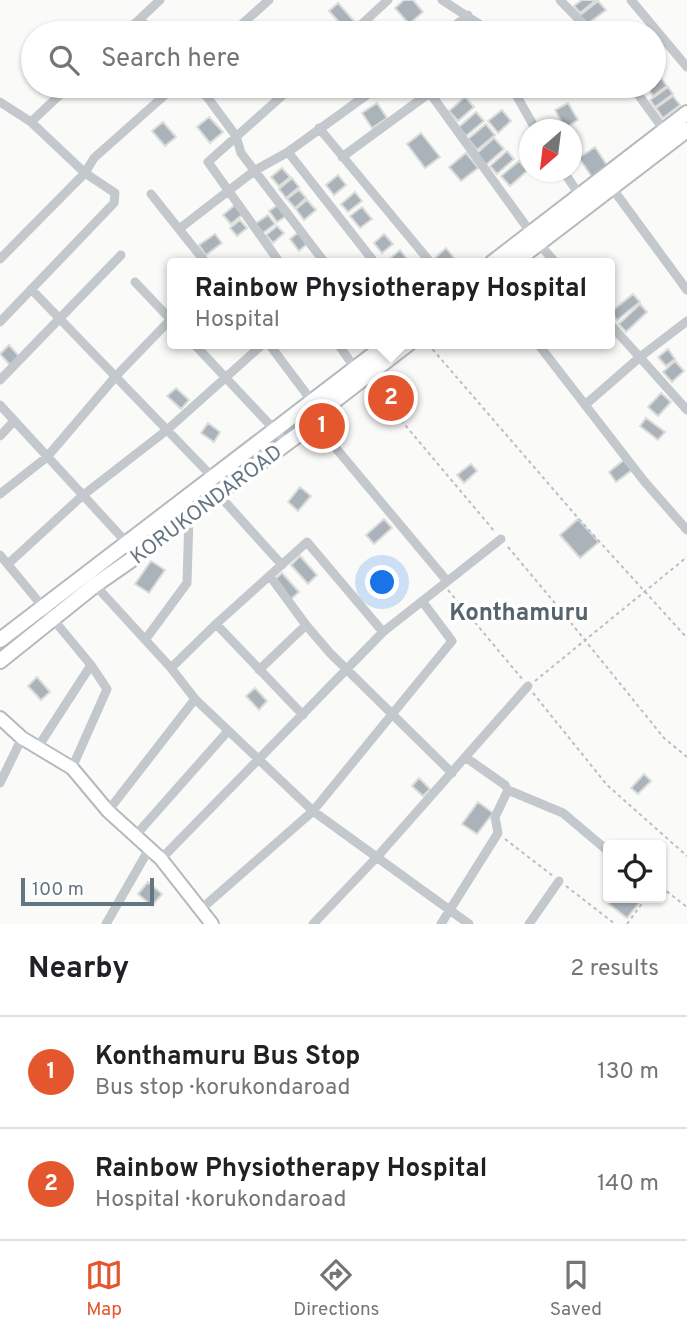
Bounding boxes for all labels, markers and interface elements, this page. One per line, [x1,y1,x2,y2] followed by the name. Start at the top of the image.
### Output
[21,21,666,98] search box
[45,41,83,79] icon: search
[101,43,240,76] text: Search here
[519,119,582,182] north arrow
[167,258,615,349] popup
[195,273,587,306] text: Rainbow Physiotherapy Hospital
[195,306,280,335] text: Hospital
[368,372,414,424] pin: 2
[299,400,345,452] pin: 1
[126,439,288,571] street label: KORUKONDAROAD
[365,565,399,599] your location
[449,599,589,629] district label: Konthamuru
[603,840,666,903] map controls
[603,840,666,903] button: locate
[21,875,154,907] scale bar
[32,878,84,902] text: 100 m
[28,951,129,988] text: Nearby
[570,955,659,984] text: 2 results
[95,1041,360,1074] text: Konthamuru Bus Stop
[46,1058,56,1087] text: 1
[597,1058,659,1087] text: 130 m
[95,1074,350,1103] text: Bus stop · korukondaroad
[95,1153,487,1186] text: Rainbow Physiotherapy Hospital
[44,1170,58,1199] text: 2
[597,1170,659,1199] text: 140 m
[95,1186,346,1215] text: Hospital · korukondaroad
[85,1256,123,1322] tab: Map
[293,1256,380,1322] tab: Directions
[550,1256,602,1322] tab: Saved

